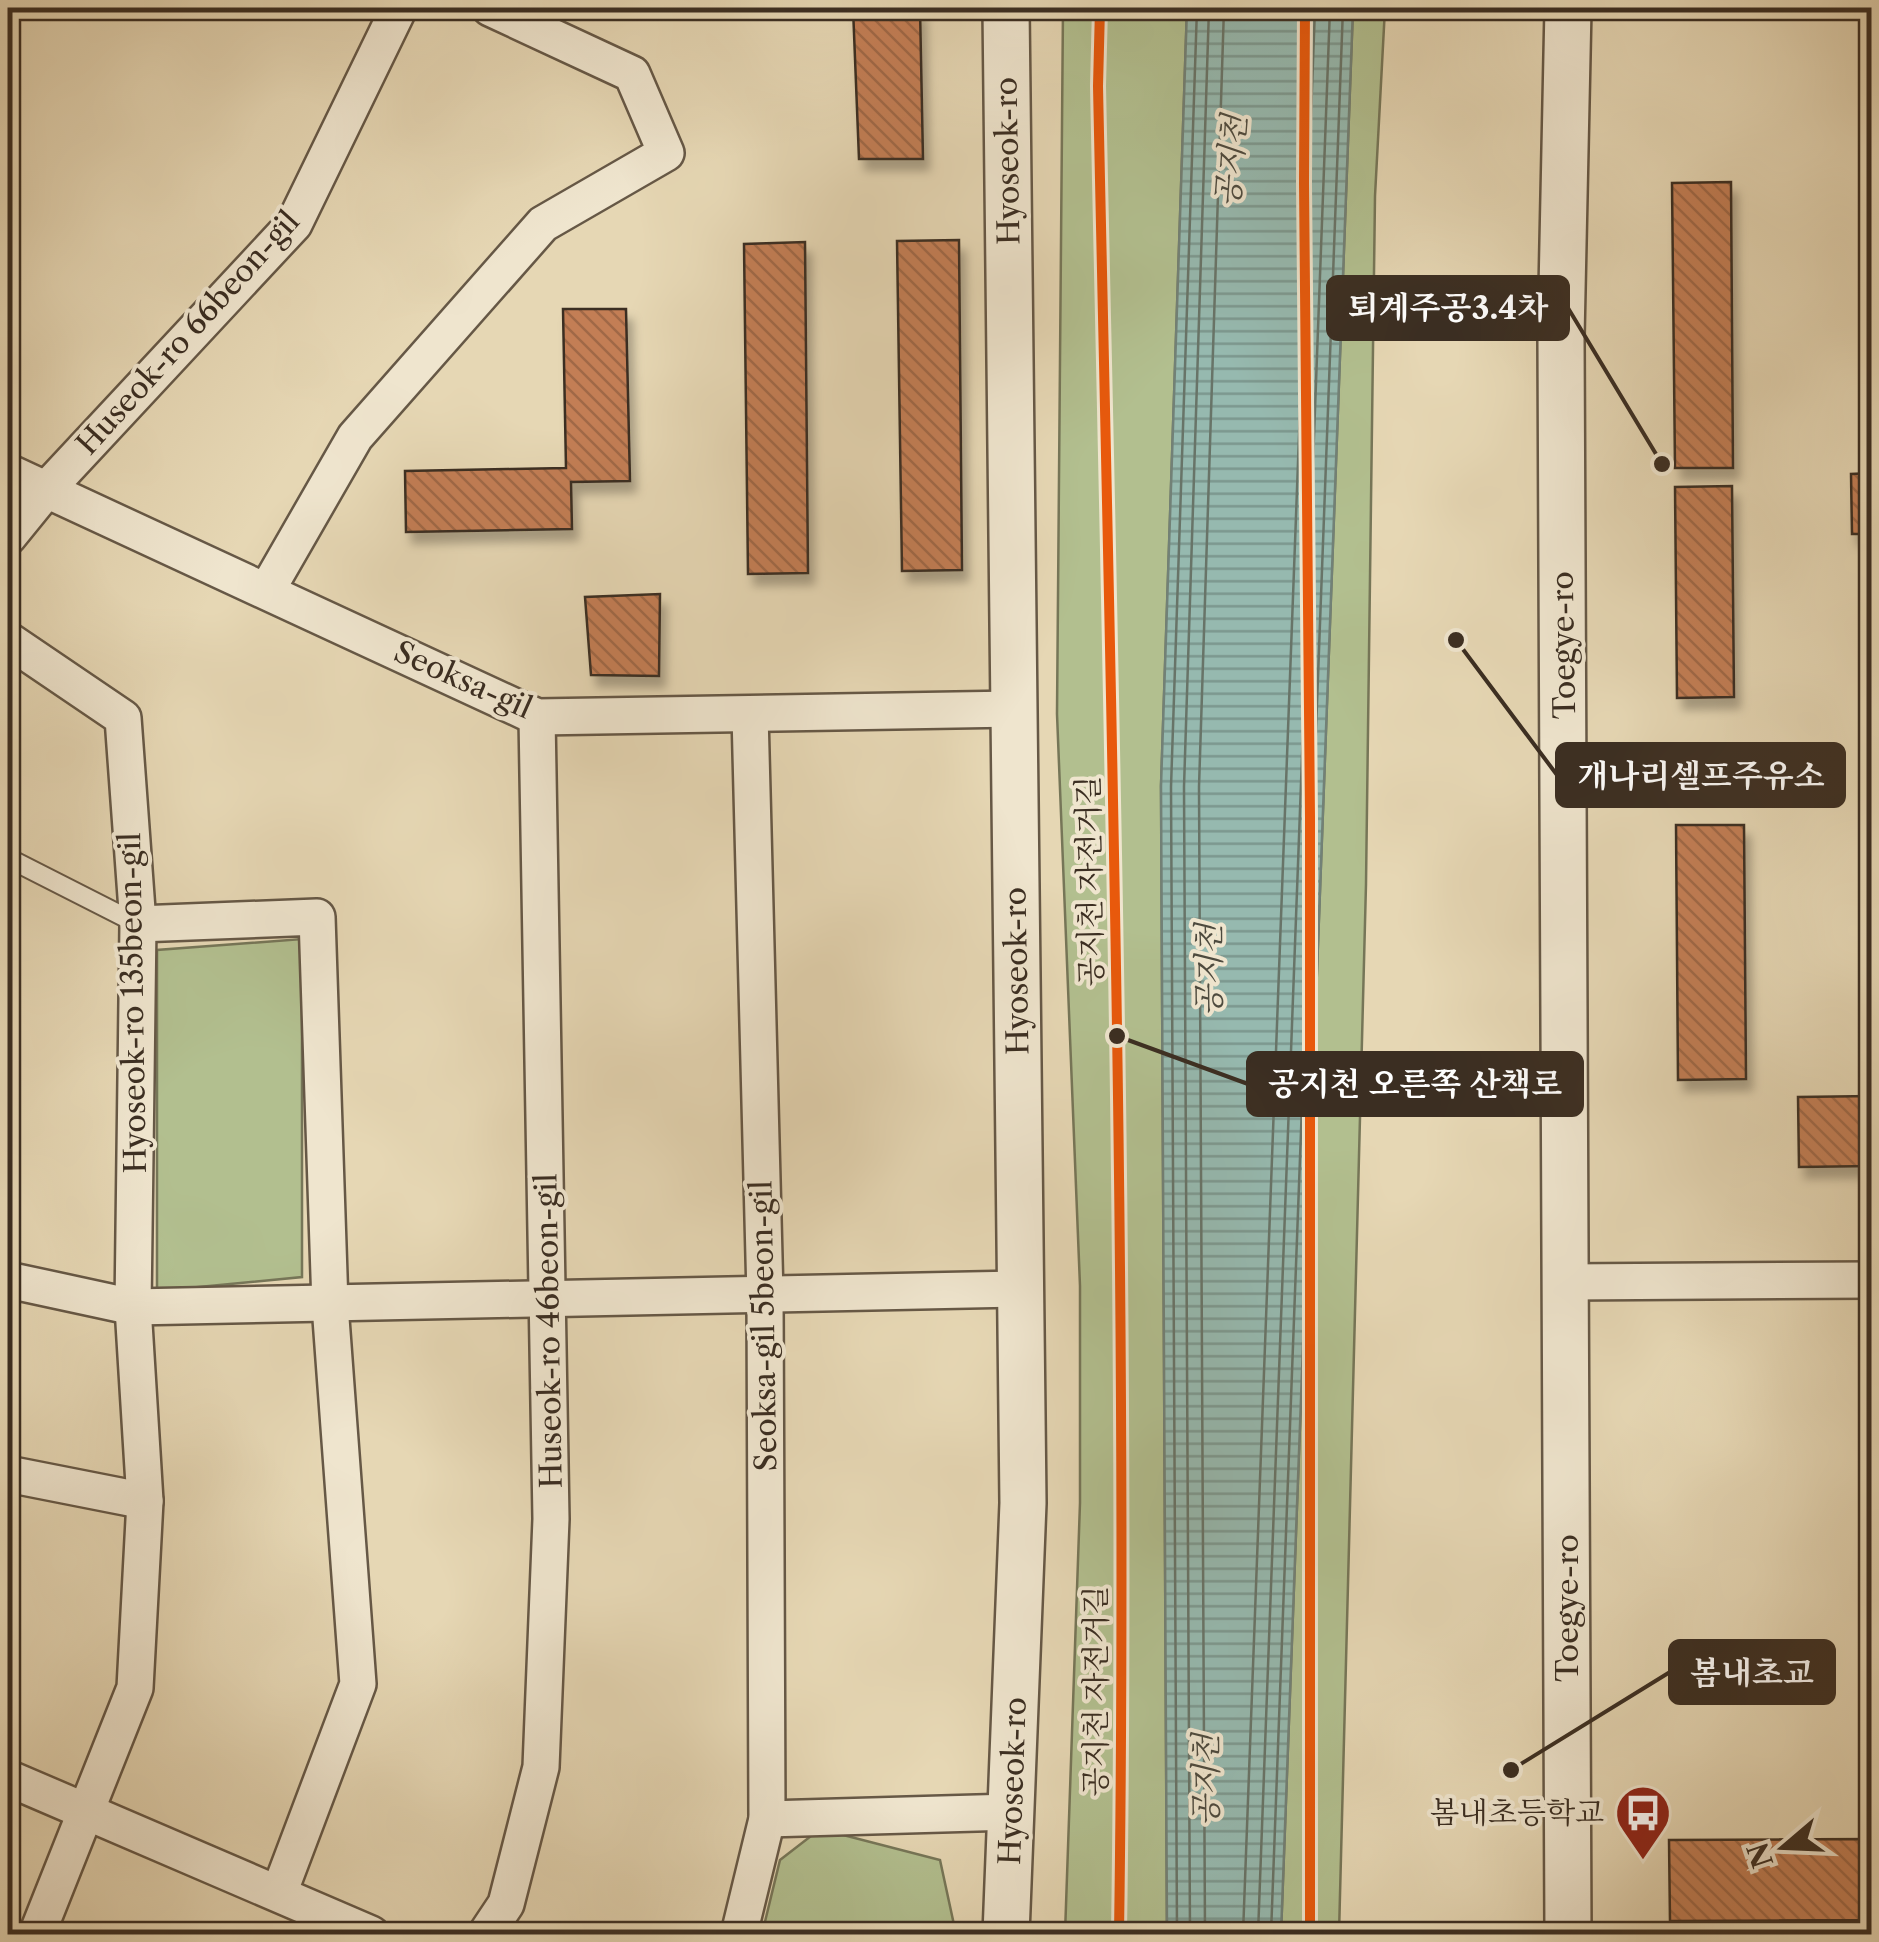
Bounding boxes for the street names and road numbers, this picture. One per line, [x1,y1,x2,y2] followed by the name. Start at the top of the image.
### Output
[988,77,1027,245] street label: Hyoseok-ro
[68,203,307,462] street label: Huseok-ro 66beon-gil
[1544,571,1583,719] street label: Toegye-ro
[389,633,538,726] street label: Seoksa-gil
[1069,775,1110,987] street label: 공지천 자전거길
[111,832,154,1174] street label: Hyoseok-ro 135beon-gil
[997,887,1036,1055] street label: Hyoseok-ro
[527,1173,570,1489] street label: Huseok-ro 46beon-gil
[742,1180,785,1472] street label: Seoksa-gil 5beon-gil
[1549,1534,1586,1682] street label: Toegye-ro
[1077,1586,1114,1796] street label: 공지천 자전거길
[991,1696,1034,1866] street label: Hyoseok-ro

